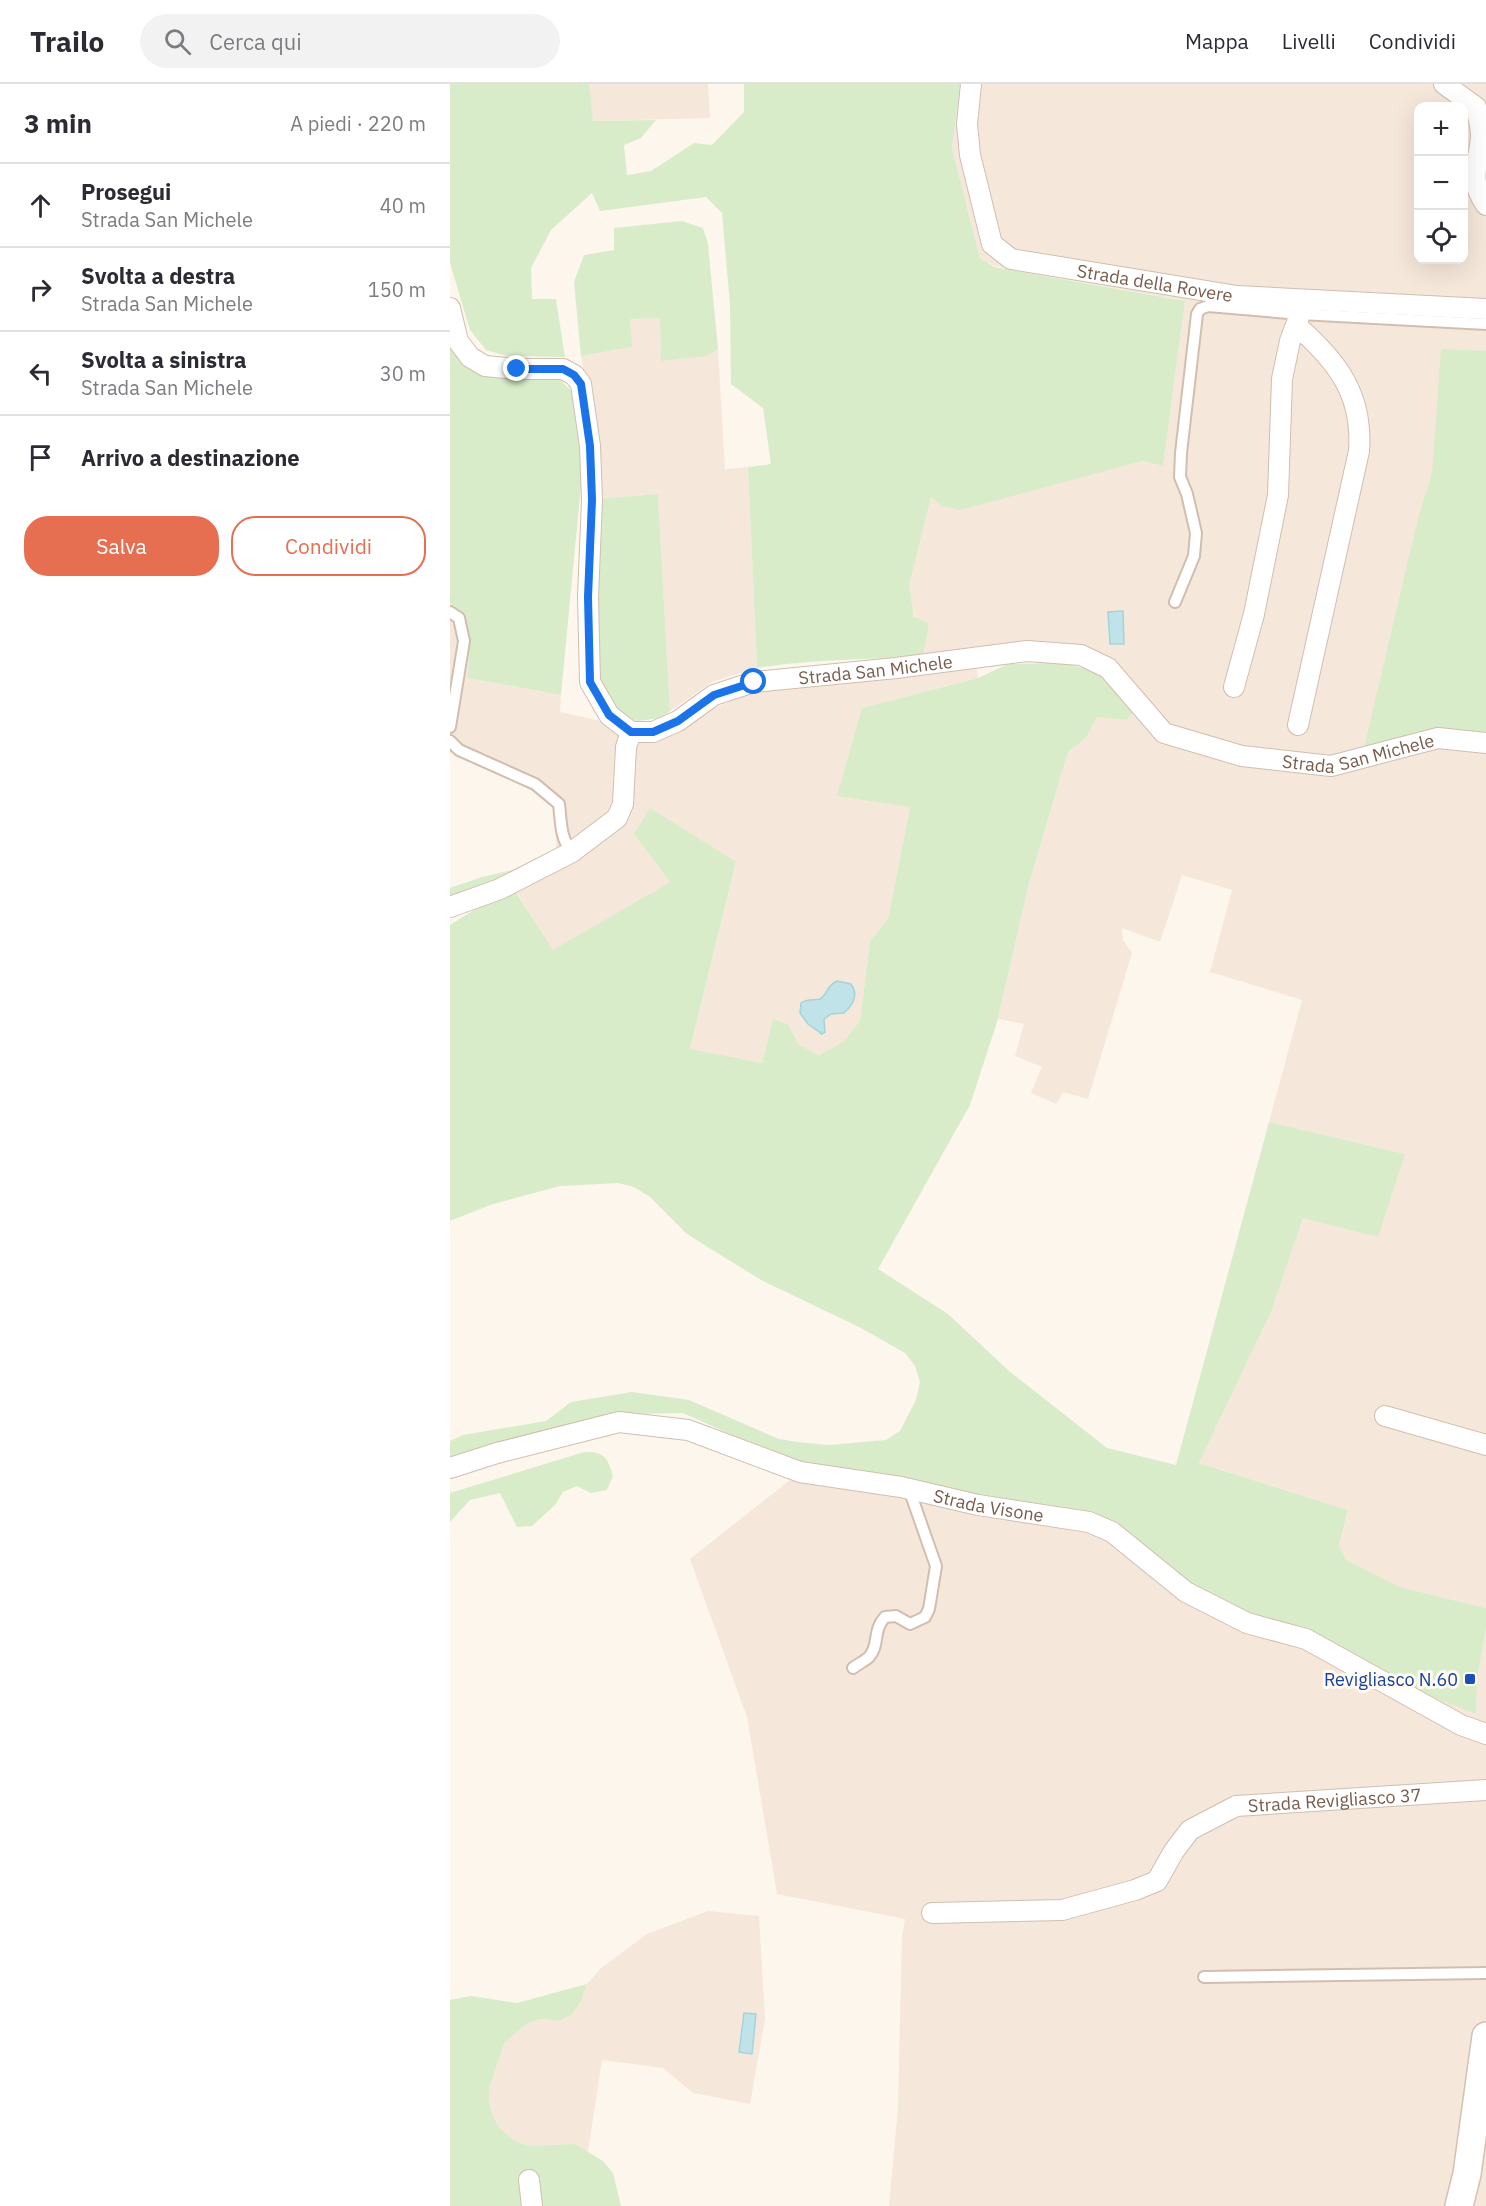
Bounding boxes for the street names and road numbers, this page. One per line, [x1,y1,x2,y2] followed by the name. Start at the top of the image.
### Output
[1075,258,1235,307] street label: Strada della Rovere
[797,649,954,689] street label: Strada San Michele
[1281,728,1437,778] street label: Strada San Michele
[931,1483,1045,1526] street label: Strada Visone
[1247,1783,1422,1817] street label: Strada Revigliasco 37

